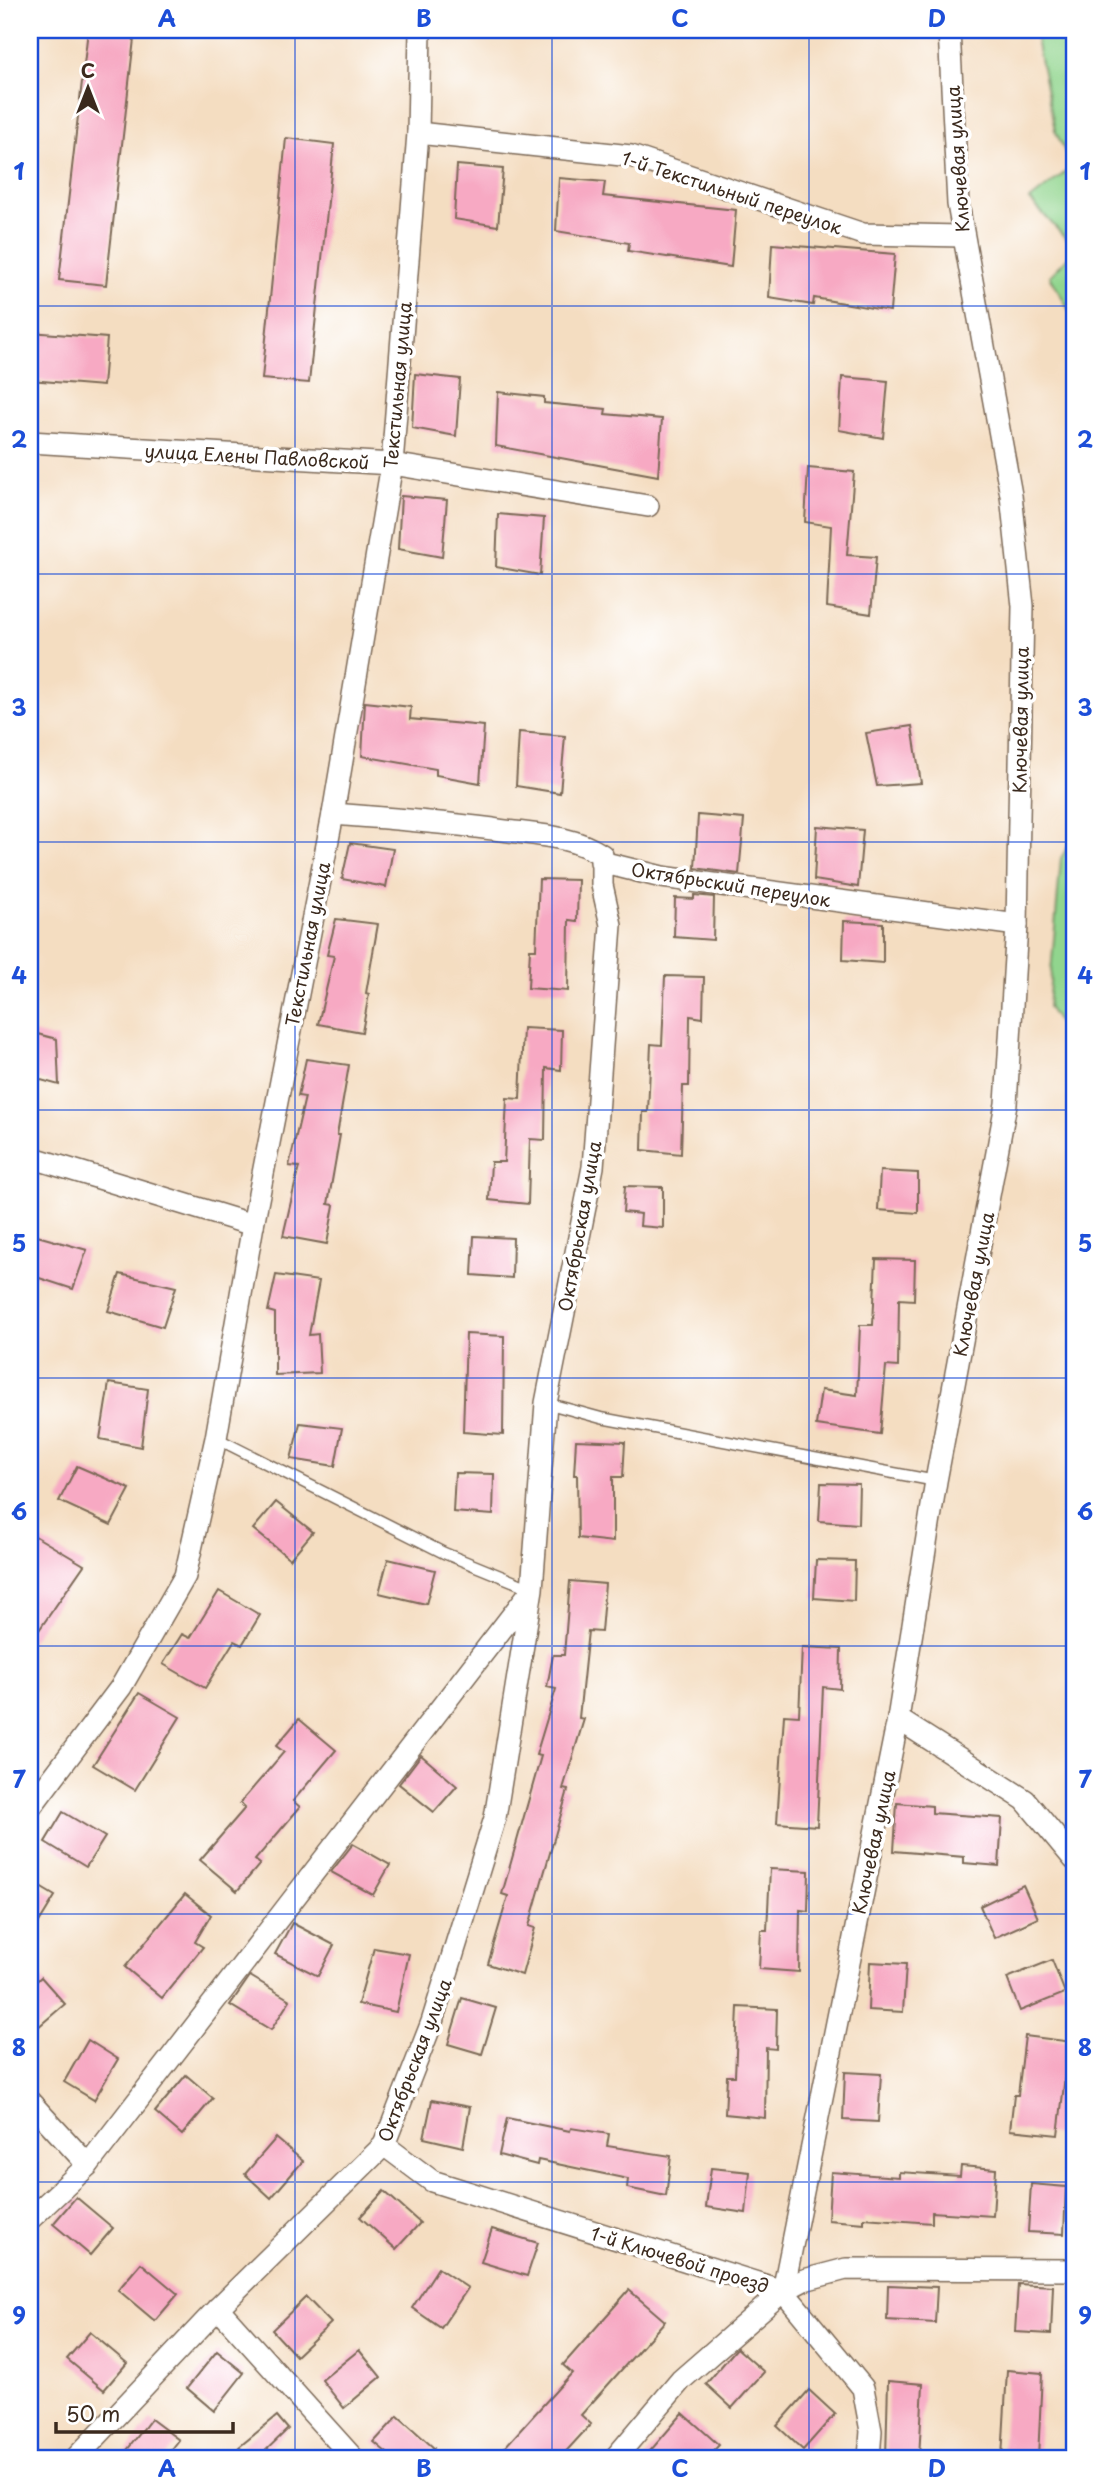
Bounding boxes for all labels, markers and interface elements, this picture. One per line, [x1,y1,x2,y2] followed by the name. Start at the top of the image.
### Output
[158,0,176,35] text: A
[416,0,432,35] text: B
[671,0,689,35] text: C
[928,0,946,35] text: D
[52,52,122,122] north arrow
[81,56,95,84] text: С
[938,84,976,233] street label: Ключевая улица
[618,144,846,241] street label: 1-й Текстильный переулок
[14,153,25,188] text: 1
[1080,153,1091,188] text: 1
[376,300,418,470] street label: Текстильная улица
[11,421,27,456] text: 2
[1077,421,1093,456] text: 2
[144,437,370,475] street label: улица Елены Павловской
[1005,646,1035,794] street label: Ключевая улица
[11,689,27,724] text: 3
[1077,689,1093,724] text: 3
[629,855,833,913] street label: Октябрьский переулок
[278,859,336,1029] street label: Текстильная улица
[11,957,27,992] text: 4
[1077,957,1093,992] text: 4
[551,1138,607,1314] street label: Октябрьская улица
[946,1209,1000,1359] street label: Ключевая улица
[12,1225,26,1260] text: 5
[1078,1225,1092,1260] text: 5
[11,1493,27,1528] text: 6
[1077,1493,1093,1528] text: 6
[12,1761,26,1796] text: 7
[1078,1761,1092,1796] text: 7
[845,1767,902,1917] street label: Ключевая улица
[370,1974,458,2146] street label: Октябрьская улица
[12,2029,26,2064] text: 8
[1078,2029,1092,2064] text: 8
[587,2219,773,2299] street label: 1-й Ключевой проезд
[12,2297,26,2332] text: 9
[1078,2297,1092,2332] text: 9
[56,2390,233,2434] scale bar
[66,2397,120,2429] text: 50 m
[158,2450,176,2485] text: A
[416,2450,432,2485] text: B
[671,2450,689,2485] text: C
[928,2450,946,2485] text: D

